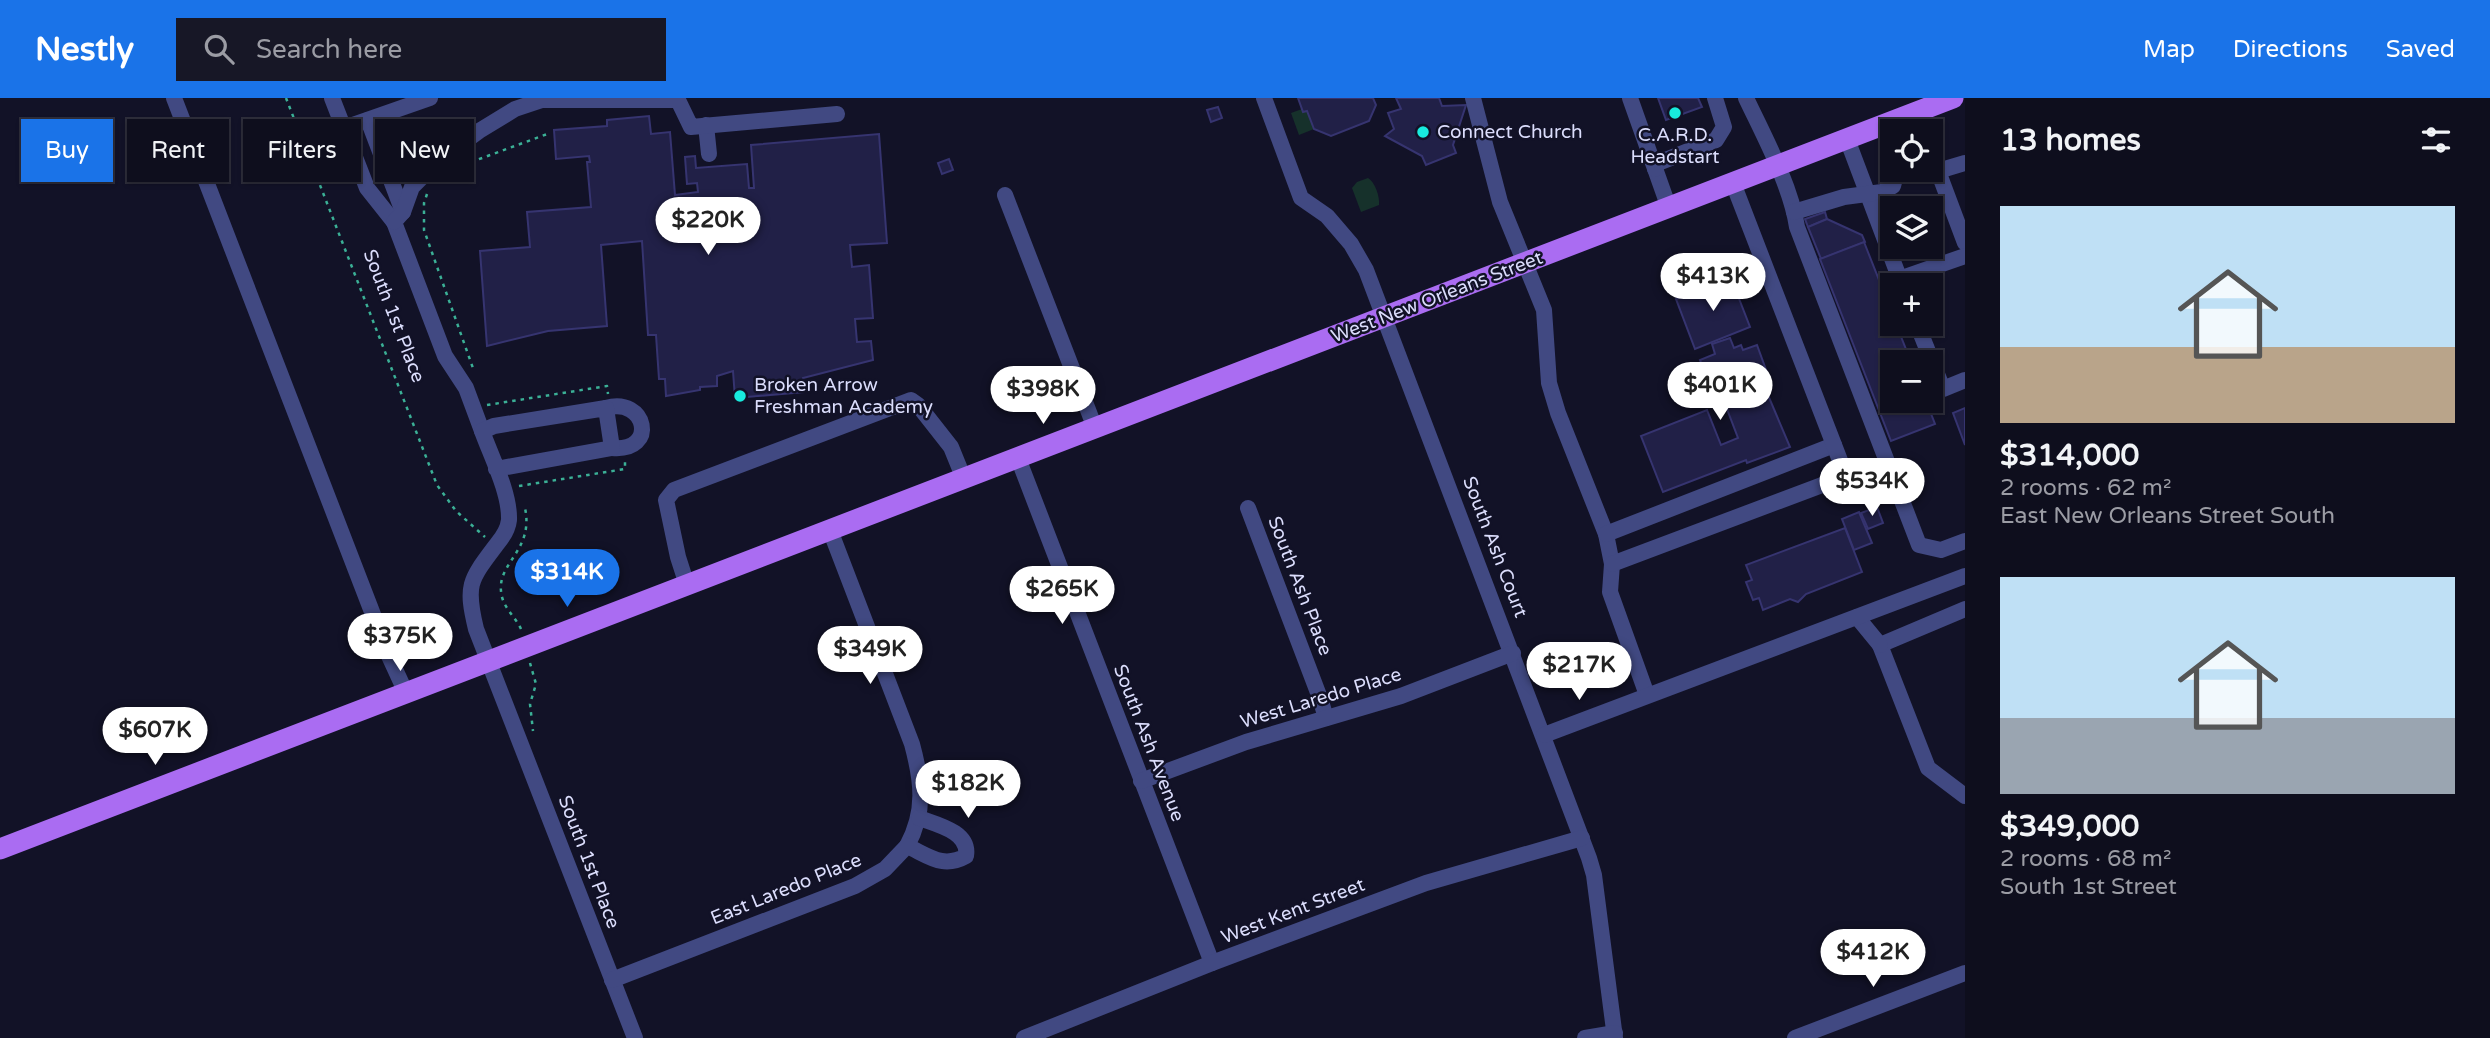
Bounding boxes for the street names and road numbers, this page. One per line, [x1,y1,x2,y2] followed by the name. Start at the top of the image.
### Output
[359,246,429,386] street label: South 1st Place
[1328,246,1546,348] street label: West New Orleans Street
[1458,474,1532,620] street label: South Ash Court
[1263,513,1337,659] street label: South Ash Place
[1109,661,1189,825] street label: South Ash Avenue
[1238,663,1404,733] street label: West Laredo Place
[554,792,624,932] street label: South 1st Place
[707,849,865,929] street label: East Laredo Place
[1218,874,1368,948] street label: West Kent Street

